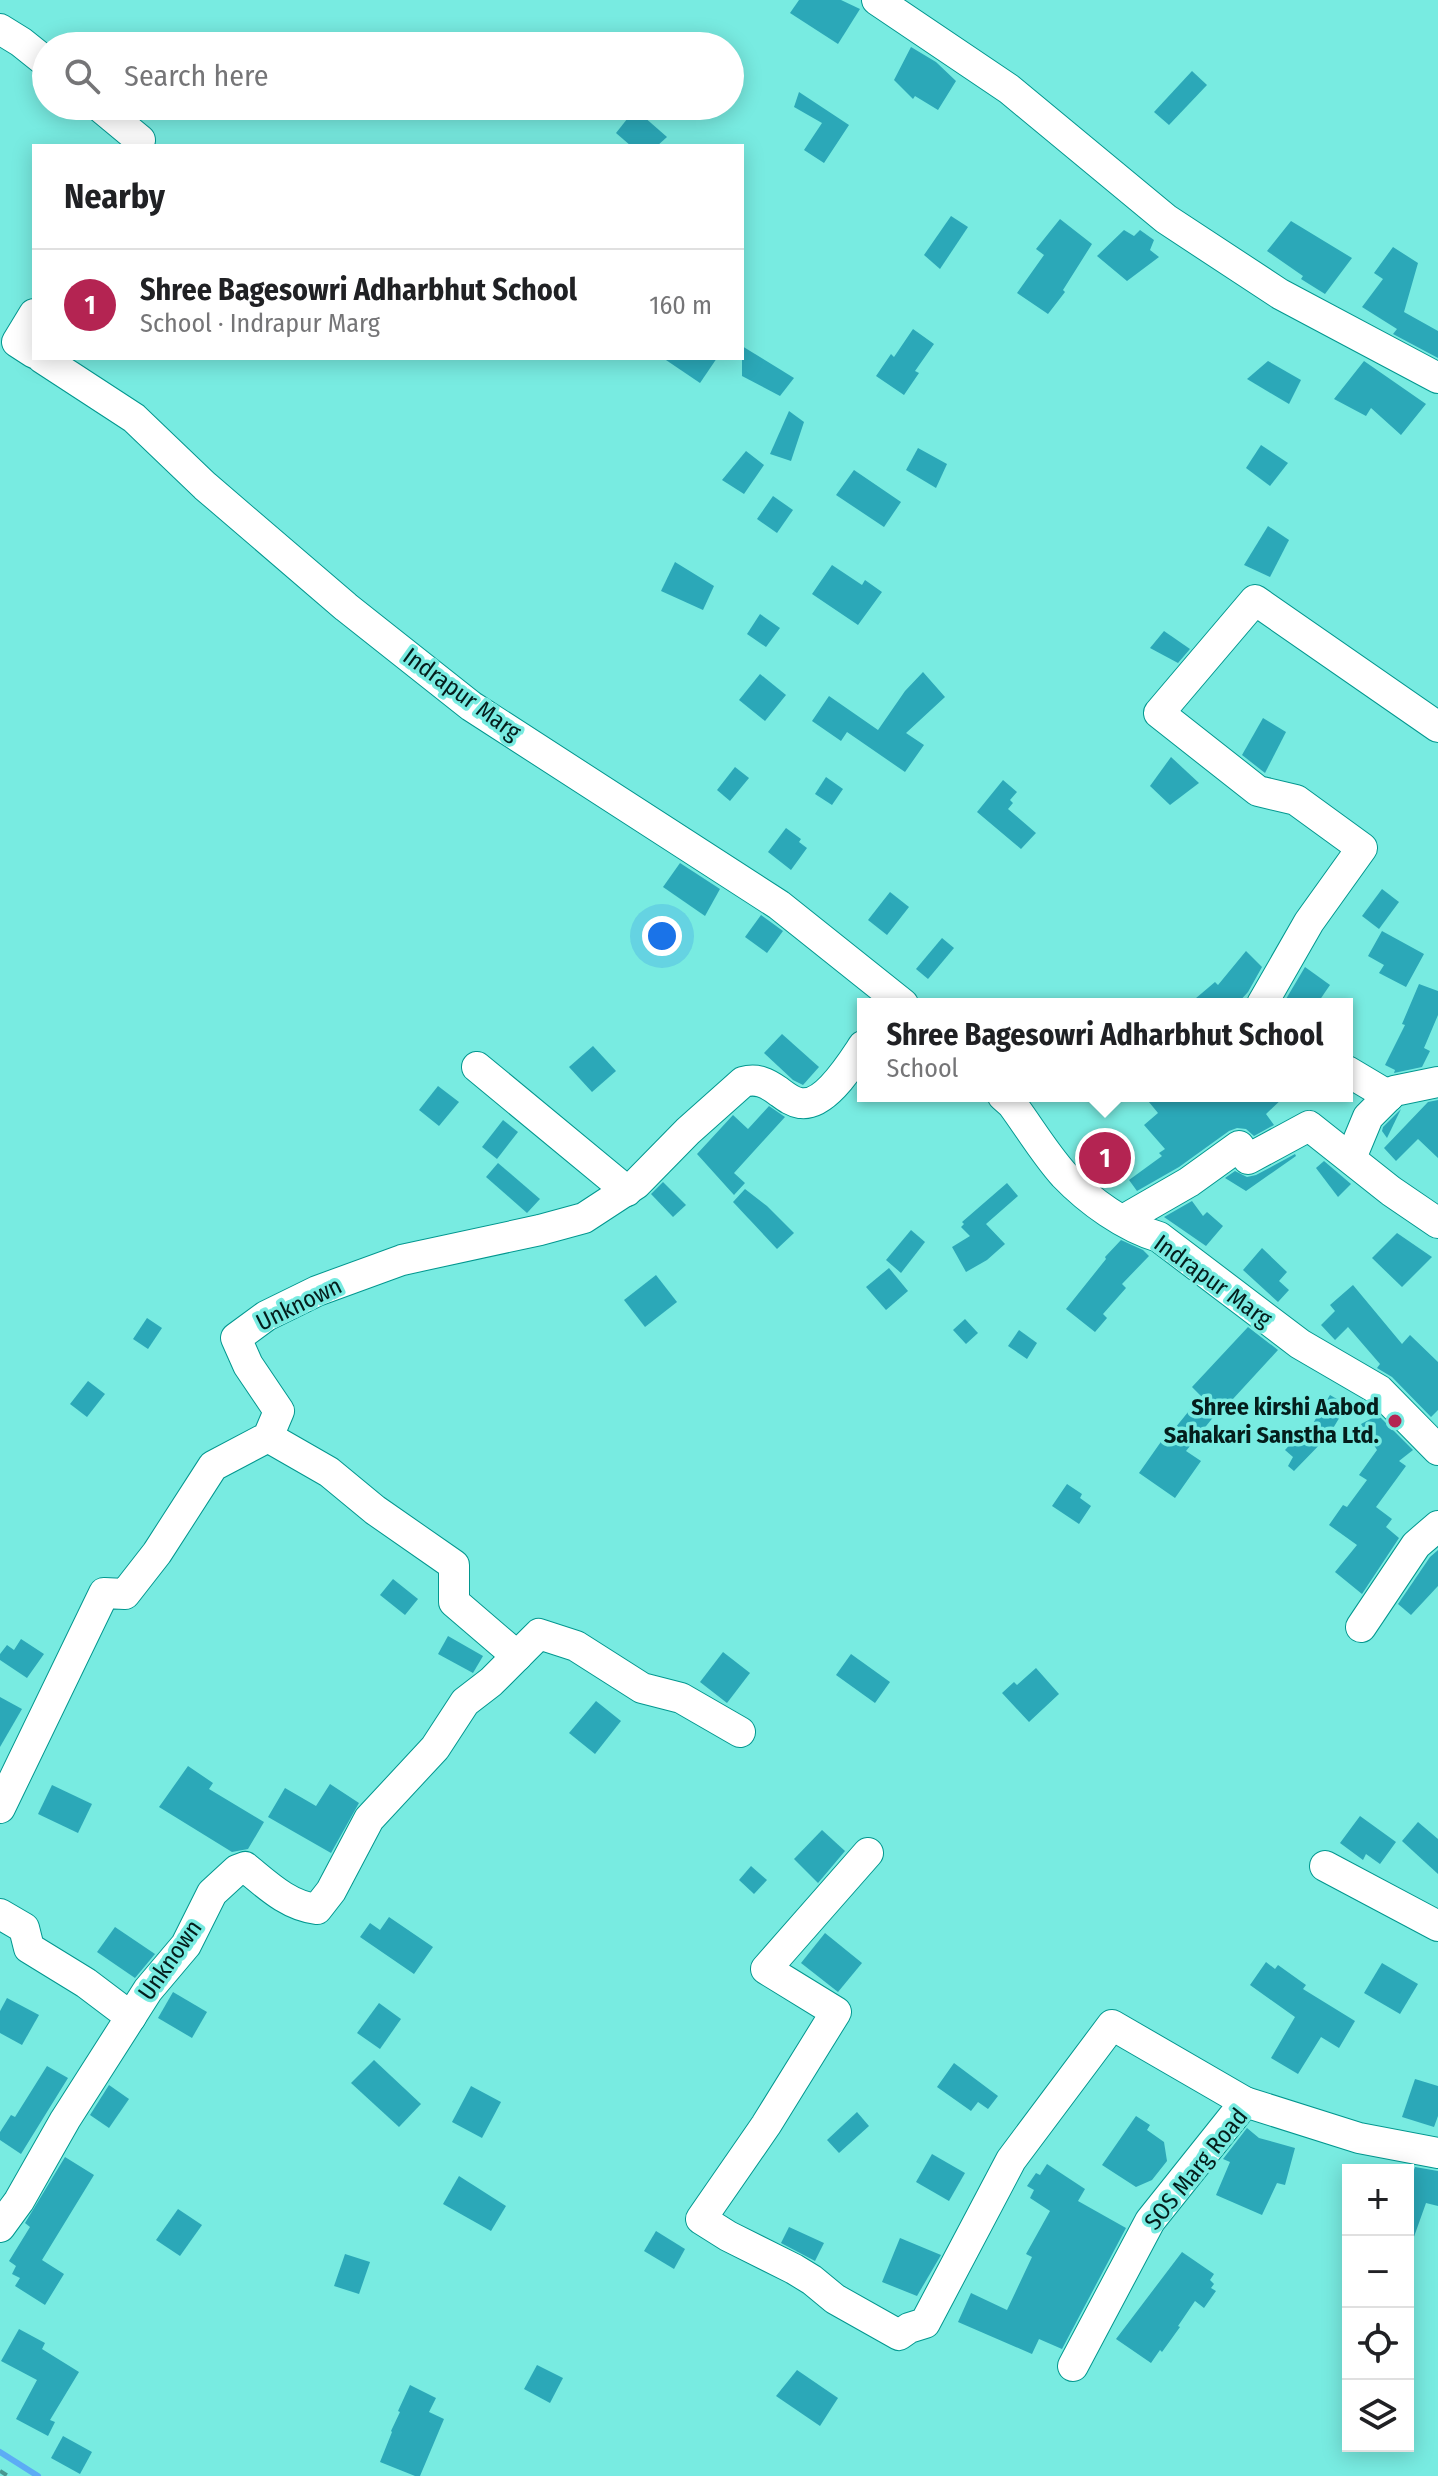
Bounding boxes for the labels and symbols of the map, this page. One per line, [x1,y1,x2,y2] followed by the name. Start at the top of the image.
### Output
[398,642,527,747] street label: Indrapur Marg
[642,916,682,956] your location
[1079,1128,1131,1188] pin: 1
[1149,1229,1278,1334] street label: Indrapur Marg
[252,1271,346,1337] street label: Unknown
[1164,1393,1379,1449] place label: Shree kirshi Aabod Sahakari Sanstha Ltd.
[1386,1412,1404,1430] marker: Shree kirshi Aabod Sahakari Sanstha Ltd.
[132,1914,208,2006] street label: Unknown
[1139,2103,1253,2235] street label: SOS Marg Road

